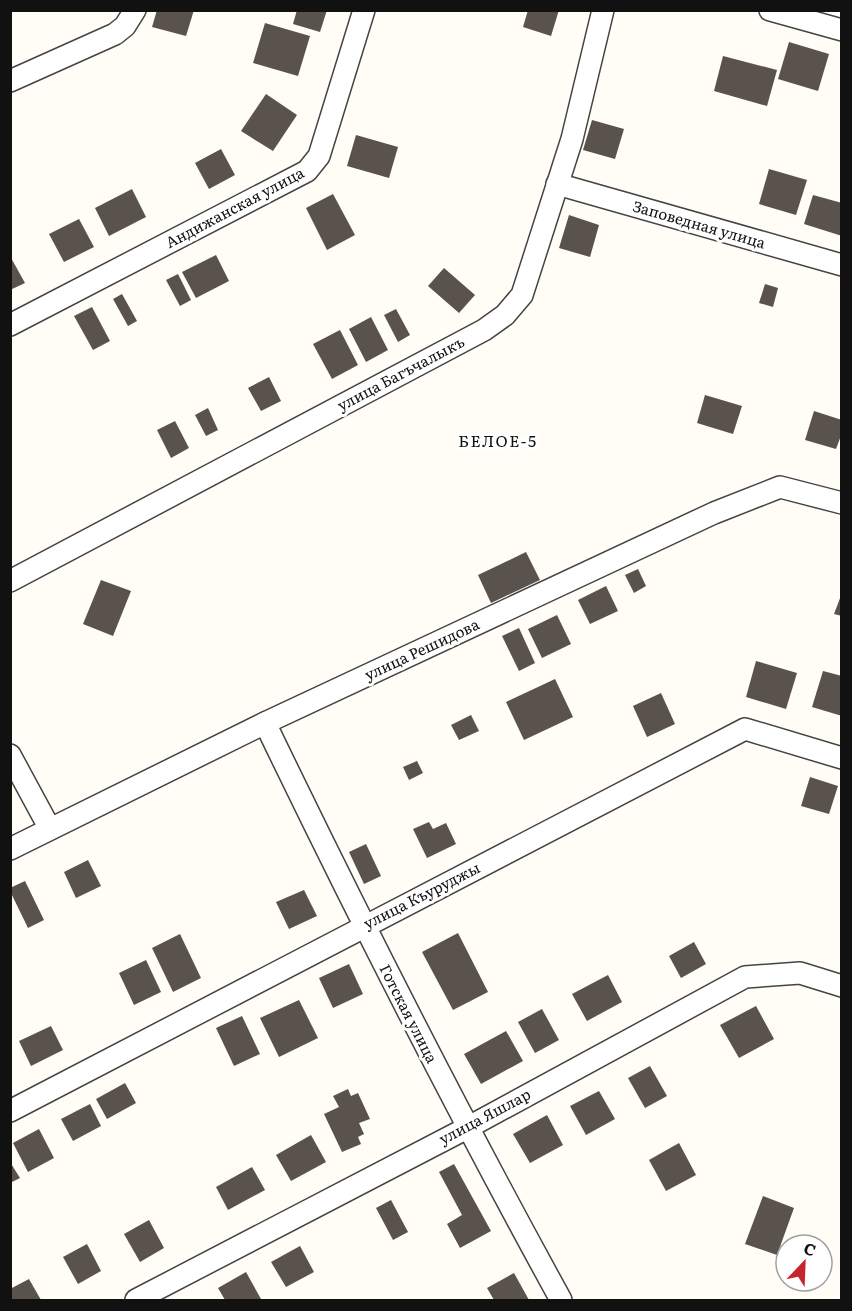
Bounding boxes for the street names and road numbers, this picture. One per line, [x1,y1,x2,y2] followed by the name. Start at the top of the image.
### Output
[161,160,309,253] street label: Андижанская улица
[630,194,769,254] street label: Заповедная улица
[332,329,468,416] street label: улица Багъчалыкъ
[360,612,484,685] street label: улица Решидова
[359,855,484,934] street label: улица Къуруджы
[375,960,445,1068] street label: Готская улица
[434,1082,534,1149] street label: улица Яшлар

